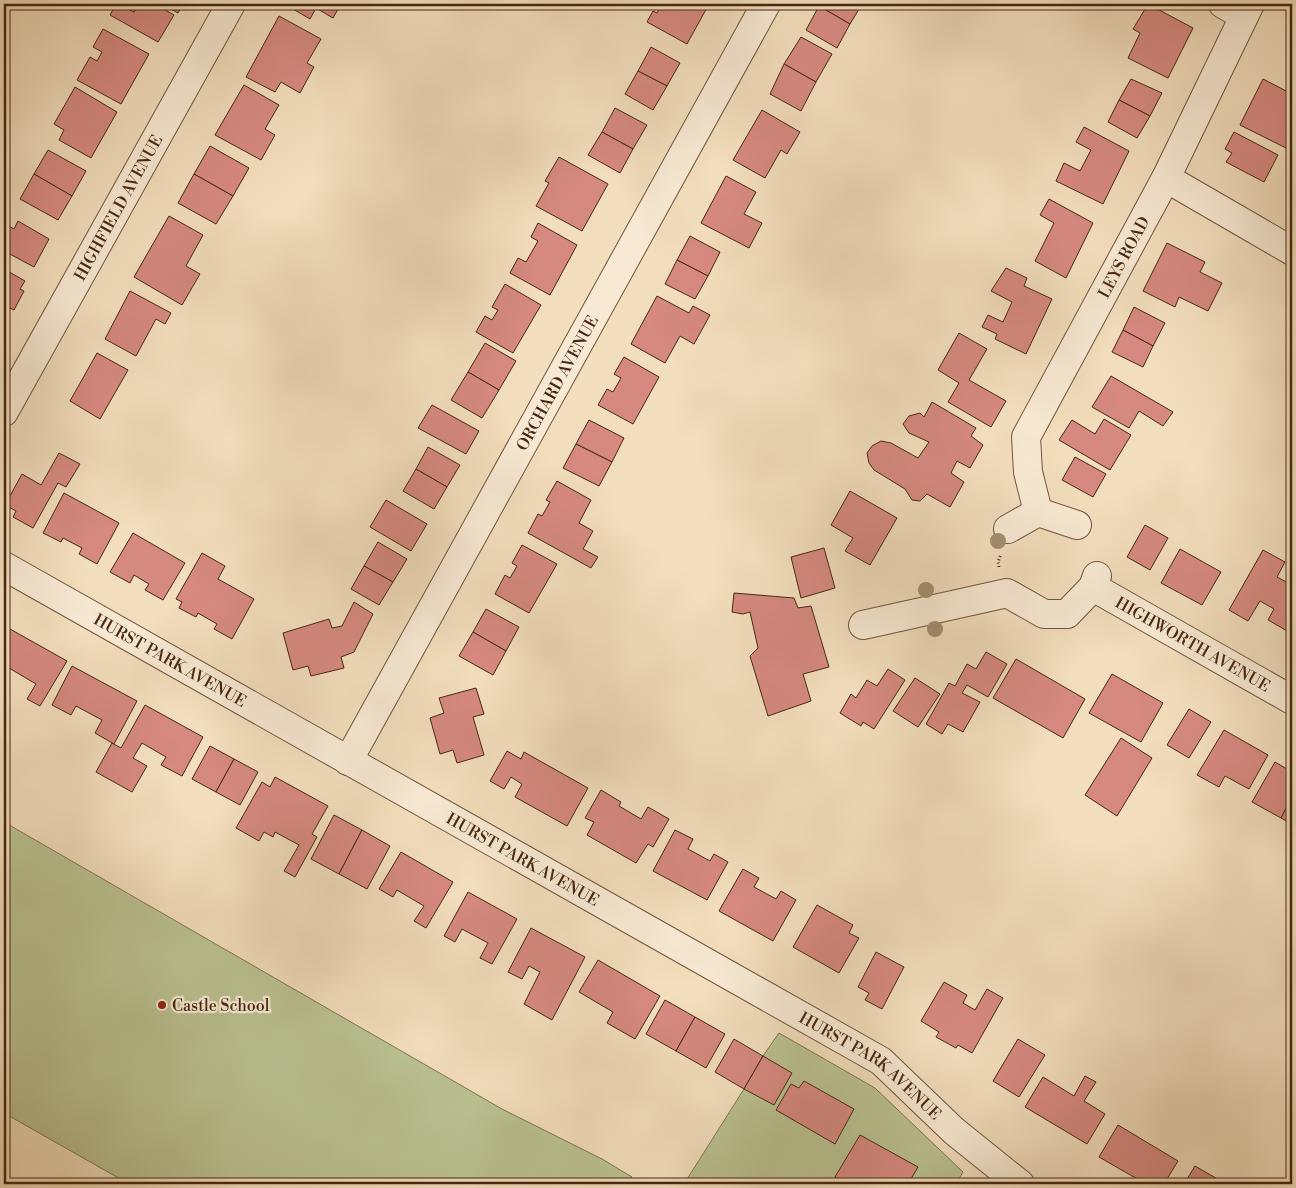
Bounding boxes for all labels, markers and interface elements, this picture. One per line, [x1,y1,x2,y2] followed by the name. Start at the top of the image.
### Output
[70,131,167,285] street label: HIGHFIELD AVENUE
[1094,213,1154,302] street label: LEYS ROAD
[512,312,603,455] street label: ORCHARD AVENUE
[1112,593,1273,696] street label: HIGHWORTH AVENUE
[90,610,250,712] street label: HURST PARK AVENUE
[443,809,602,911] street label: HURST PARK AVENUE
[172,996,270,1016] place label: Castle School
[156,999,168,1011] marker: Castle School
[795,1008,945,1124] street label: HURST PARK AVENUE

